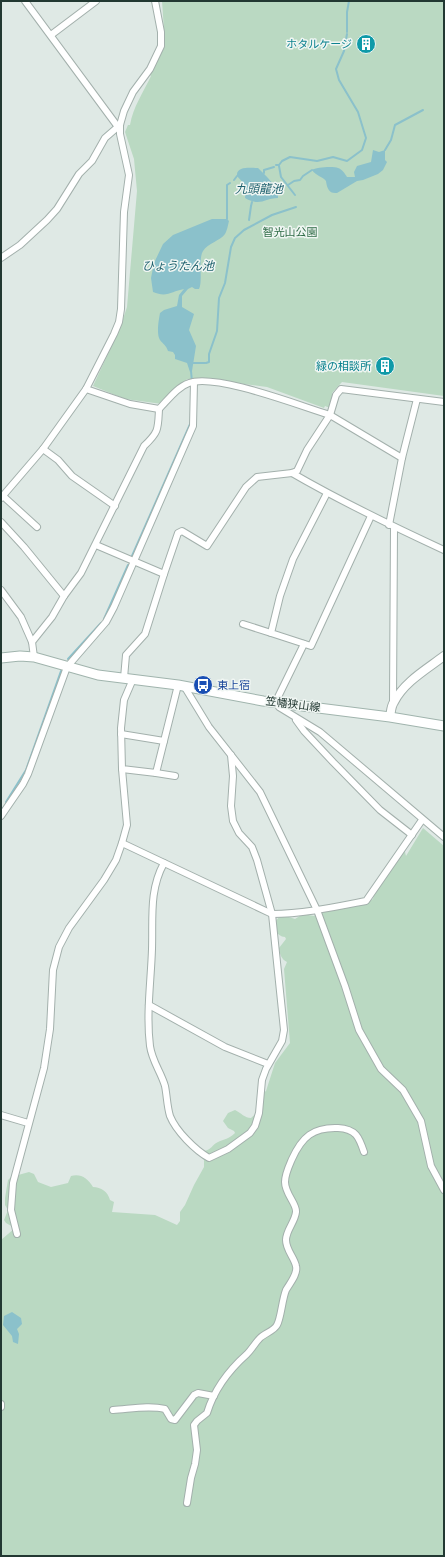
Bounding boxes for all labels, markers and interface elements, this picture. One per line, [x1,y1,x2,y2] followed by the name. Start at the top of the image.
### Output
[355,33,377,55] building icon: ホタルケージ
[286,37,352,50] place label: ホタルケージ
[235,181,284,196] water label: 九頭龍池
[263,225,318,238] park label: 智光山公園
[142,258,215,273] water label: ひょうたん池
[374,355,396,377] building icon: 緑の相談所
[316,359,372,372] place label: 緑の相談所
[192,674,214,696] bus stop icon: 東上宿
[217,678,250,691] place label: 東上宿
[265,694,321,713] street label: 笠幡狭山線

